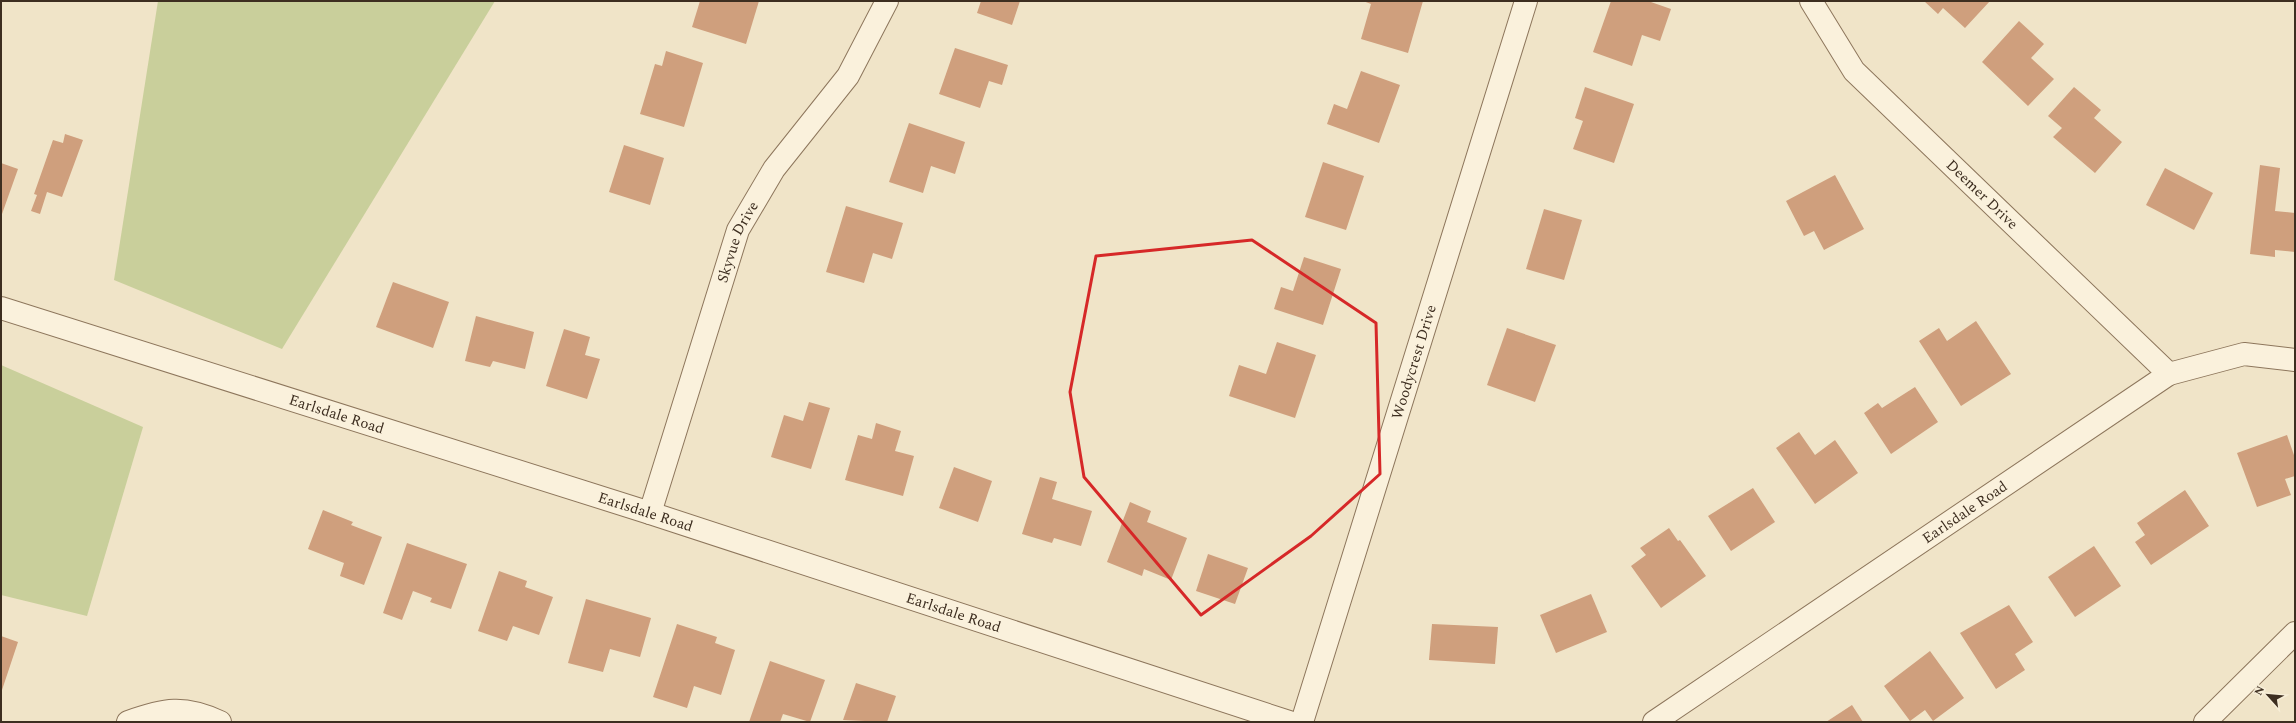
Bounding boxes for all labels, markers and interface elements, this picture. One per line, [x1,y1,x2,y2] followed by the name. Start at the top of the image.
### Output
[1940,154,2023,235] street label: Deemer Drive
[711,197,765,286] street label: Skyvue Drive
[1386,302,1443,422] street label: Woodycrest Drive
[286,389,387,440] street label: Earlsdale Road
[1918,475,2012,550] street label: Earlsdale Road
[595,486,696,538] street label: Earlsdale Road
[903,586,1004,639] street label: Earlsdale Road
[2248,675,2288,715] north arrow
[2250,683,2269,699] text: N

